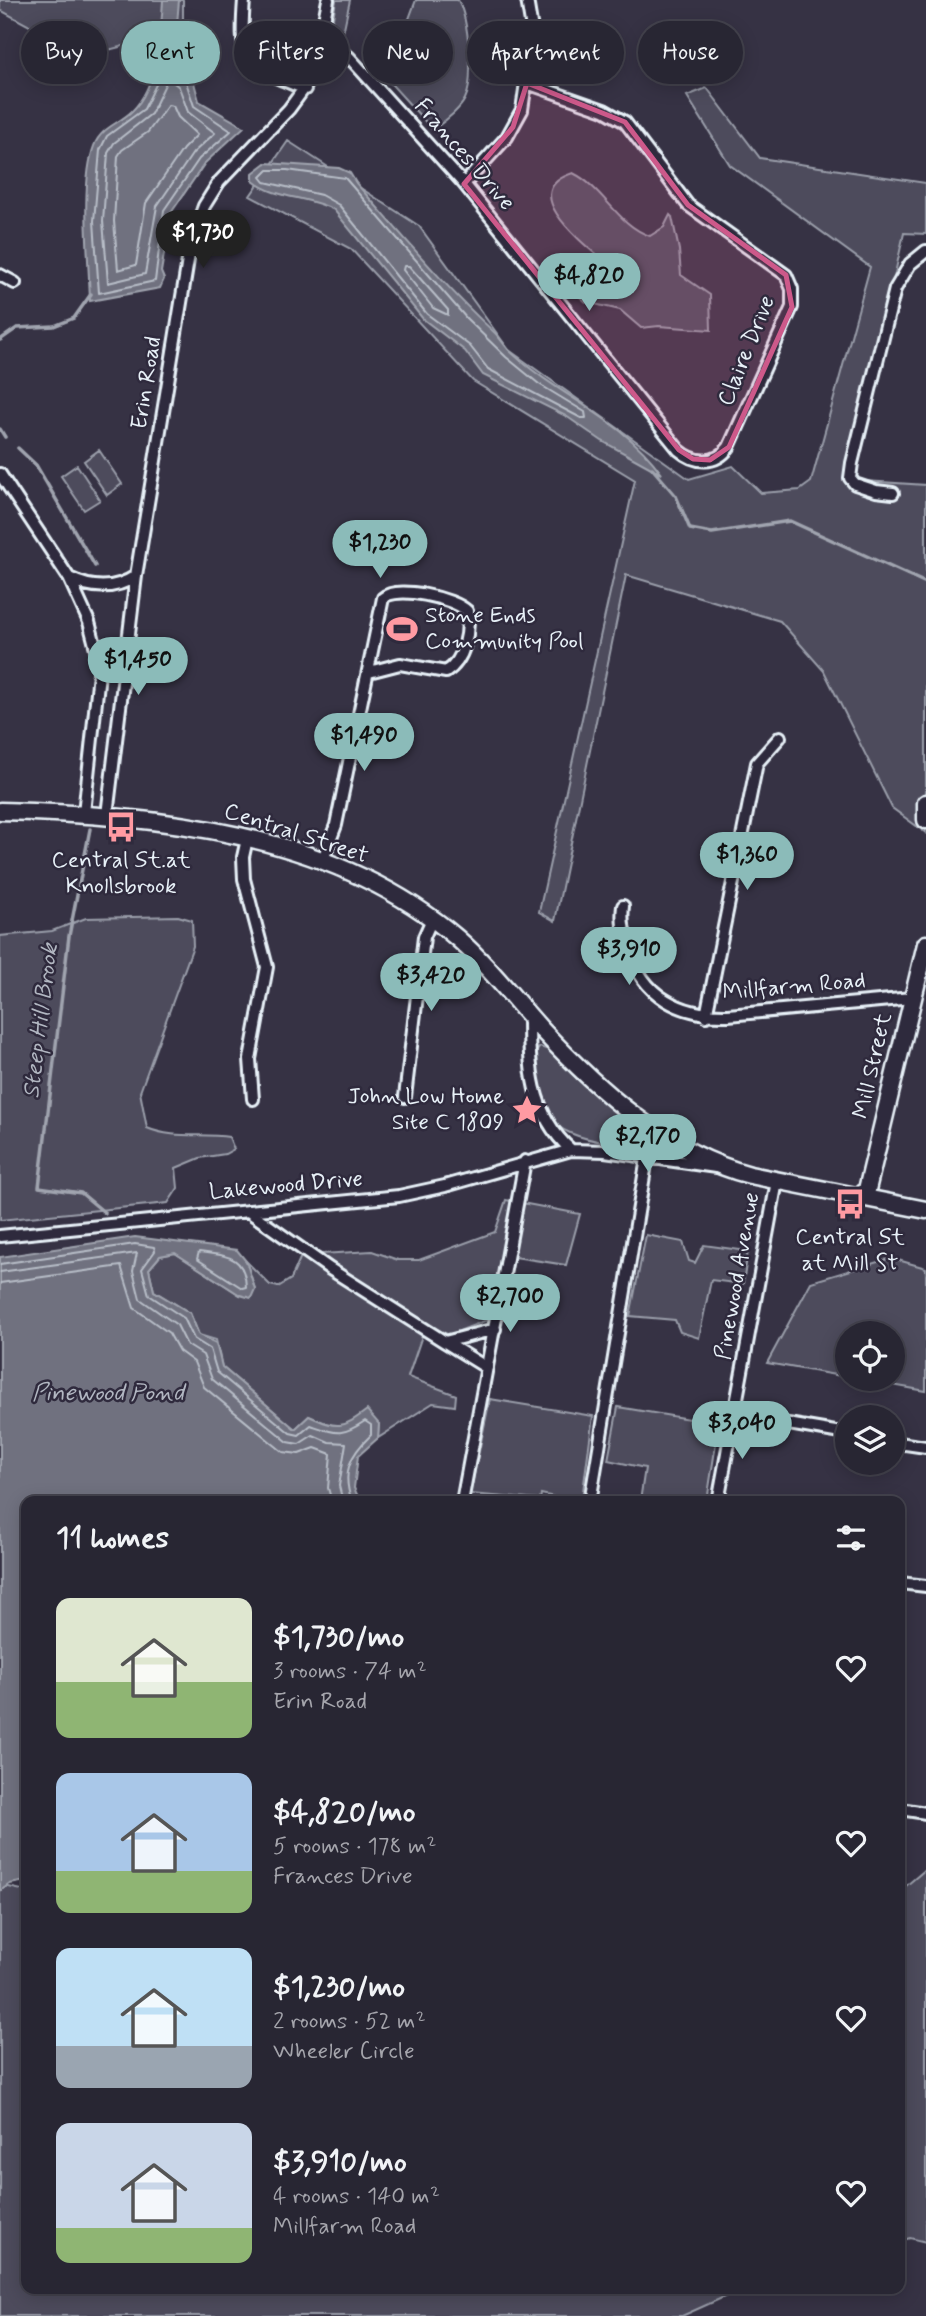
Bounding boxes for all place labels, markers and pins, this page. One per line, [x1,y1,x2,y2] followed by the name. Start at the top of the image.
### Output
[146,210,260,270] pin: $1,730
[532,254,646,313] pin: $4,820
[323,520,437,580] pin: $1,230
[425,601,584,657] place label: Stone Ends Community Pool
[385,612,419,646] sports icon: Stone Ends Community Pool
[81,638,195,697] pin: $1,450
[307,714,421,773] pin: $1,490
[104,810,138,844] bus stop icon: Central St.at Knollsbrook
[690,832,804,892] pin: $1,360
[52,846,191,902] place label: Central St.at Knollsbrook
[572,928,686,987] pin: $3,910
[374,954,488,1013] pin: $3,420
[348,1082,504,1138] place label: John Low Home Site C 1809
[510,1093,544,1127] place icon: John Low Home Site C 1809
[591,1114,705,1174] pin: $2,170
[833,1187,867,1221] bus stop icon: Central St at Mill St
[795,1223,905,1279] place label: Central St at Mill St
[453,1274,567,1334] pin: $2,700
[685,1402,799,1461] pin: $3,040

